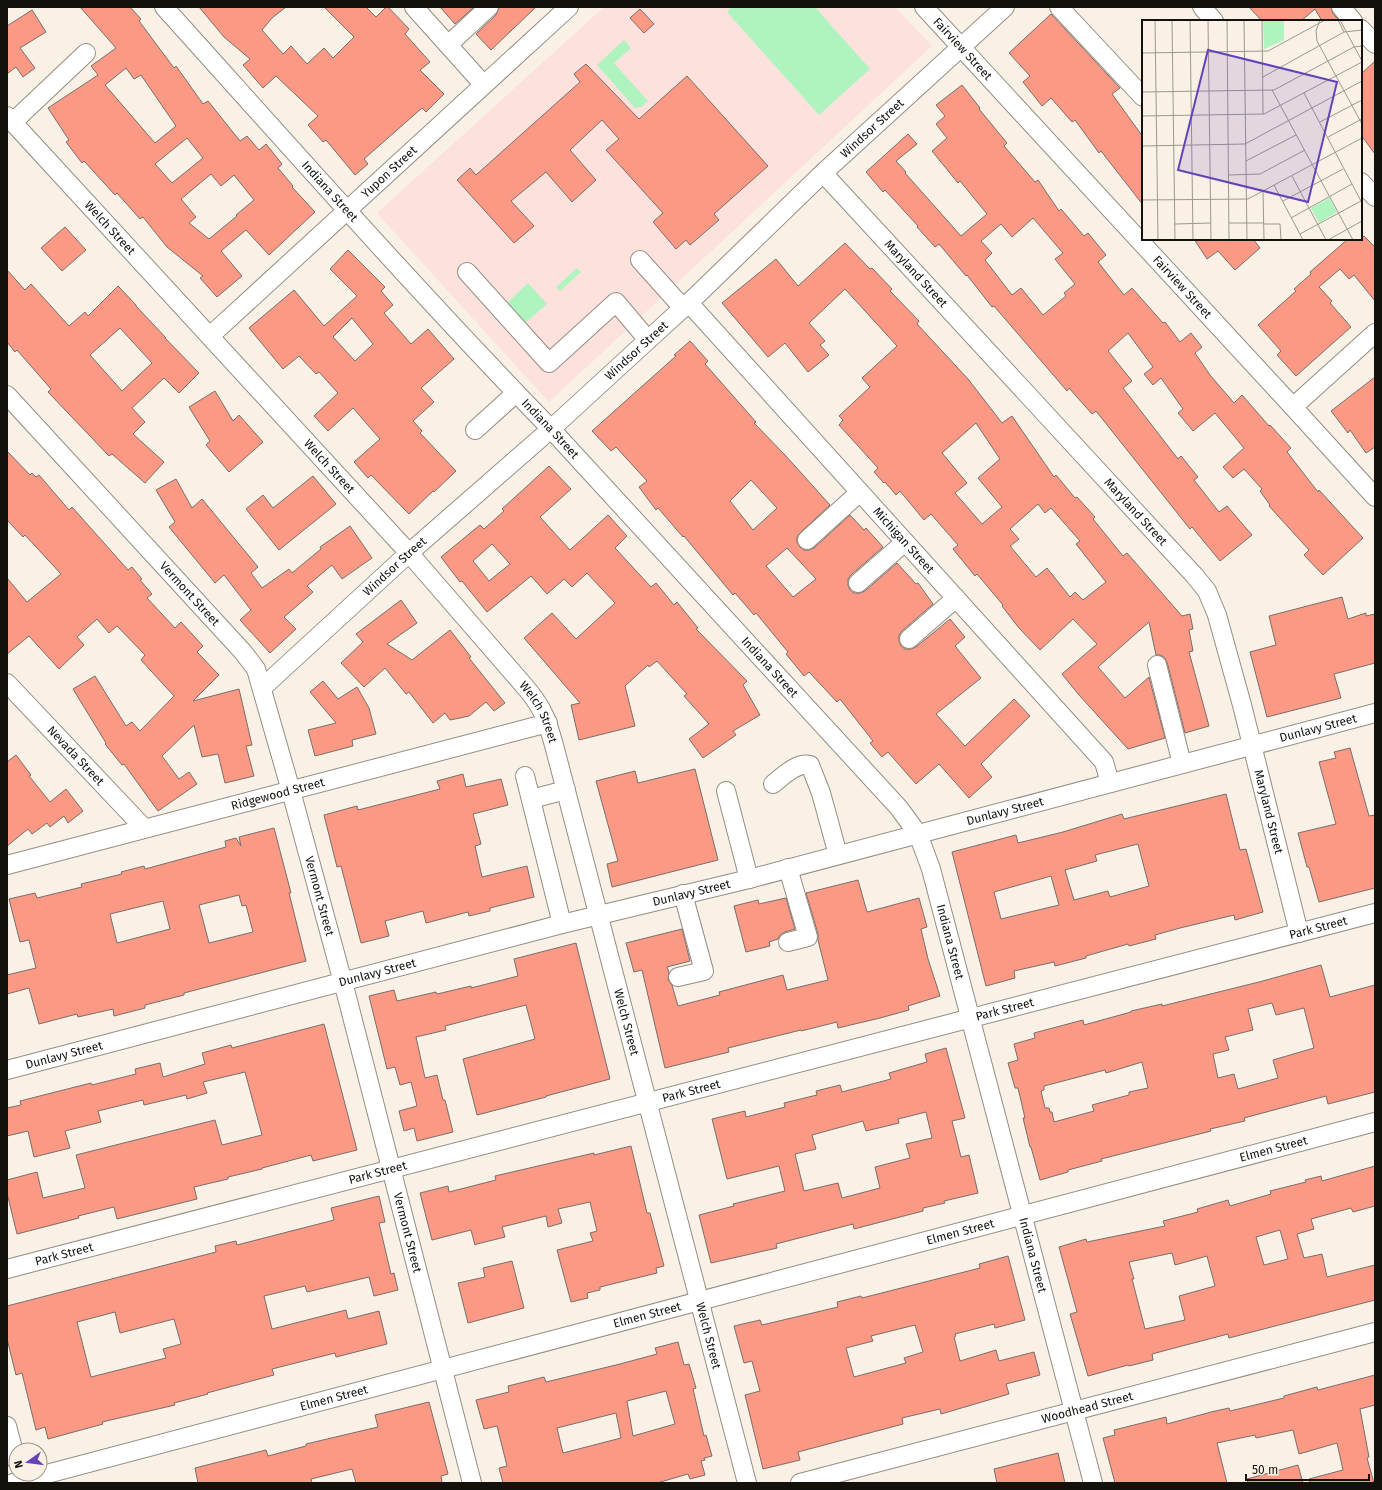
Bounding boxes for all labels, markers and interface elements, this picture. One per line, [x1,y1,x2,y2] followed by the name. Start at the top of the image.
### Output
[930,15,995,84] street label: Fairview Street
[1142,20,1362,240] inset map
[838,96,907,161] street label: Windsor Street
[359,143,420,201] street label: Yupon Street
[299,158,361,225] street label: Indiana Street
[82,198,139,258] street label: Welch Street
[881,237,951,311] street label: Maryland Street
[1150,253,1215,322] street label: Fairview Street
[602,318,671,383] street label: Windsor Street
[519,396,582,462] street label: Indiana Street
[301,436,358,497] street label: Welch Street
[1101,475,1171,549] street label: Maryland Street
[870,504,938,577] street label: Michigan Street
[360,534,430,599] street label: Windsor Street
[157,559,223,629] street label: Vermont Street
[738,634,801,701] street label: Indiana Street
[516,678,560,745] street label: Welch Street
[1278,711,1359,745] street label: Dunlavy Street
[44,723,107,789] street label: Nevada Street
[1251,768,1286,856] street label: Maryland Street
[230,775,327,813] street label: Ridgewood Street
[965,794,1046,828] street label: Dunlavy Street
[302,855,337,938] street label: Vermont Street
[651,877,732,909] street label: Dunlavy Street
[934,903,967,982] street label: Indiana Street
[1288,913,1349,942] street label: Park Street
[337,956,418,989] street label: Dunlavy Street
[611,987,642,1058] street label: Welch Street
[974,995,1036,1024] street label: Park Street
[24,1038,105,1072] street label: Dunlavy Street
[661,1077,722,1105] street label: Park Street
[1238,1133,1310,1165] street label: Elmen Street
[347,1158,409,1187] street label: Park Street
[391,1191,425,1275] street label: Vermont Street
[925,1216,996,1248] street label: Elmen Street
[1016,1216,1050,1295] street label: Indiana Street
[34,1240,95,1268] street label: Park Street
[612,1299,683,1331] street label: Elmen Street
[693,1301,724,1371] street label: Welch Street
[299,1382,370,1414] street label: Elmen Street
[1040,1389,1135,1426] street label: Woodhead Street
[8,1442,48,1482] north arrow
[1246,1456,1369,1482] scale bar
[12,1459,26,1469] text: N
[1252,1463,1278,1477] text: 50 m

